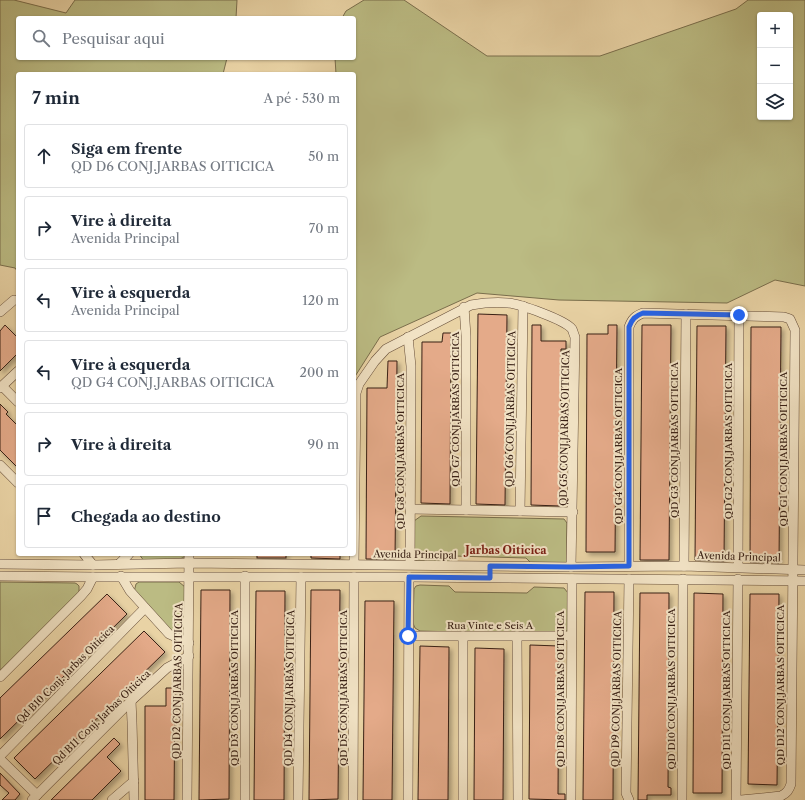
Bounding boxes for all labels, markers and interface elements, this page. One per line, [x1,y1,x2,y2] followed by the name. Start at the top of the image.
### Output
[757,12,793,120] map controls
[757,12,793,48] button: +
[16,16,356,60] search box
[30,27,52,49] icon: search
[62,29,165,48] text: Pesquisar aqui
[757,48,793,84] button: −
[757,84,793,120] button: layers
[32,88,80,108] text: 7 min
[263,90,340,106] text: A pé · 530 m
[71,139,182,158] text: Siga em frente
[33,145,55,167] icon: ahead
[308,148,339,164] text: 50 m
[71,158,274,174] text: QD D6 CONJ.JARBAS OITICICA
[71,211,171,230] text: Vire à direita
[33,217,55,239] icon: right
[309,220,339,236] text: 70 m
[71,230,180,246] text: Avenida Principal
[71,283,190,302] text: Vire à esquerda
[33,289,55,311] icon: left
[302,292,339,308] text: 120 m
[71,302,180,318] text: Avenida Principal
[730,306,748,324] route end
[503,330,518,487] street label: QD G6 CONJ.JARBAS OITICICA
[449,331,462,487] street label: QD G7 CONJ.JARBAS OITICICA
[557,349,572,506] street label: QD G5 CONJ.JARBAS OITICICA
[71,355,190,374] text: Vire à esquerda
[33,361,55,383] icon: left
[668,361,681,518] street label: QD G3 CONJ.JARBAS OITICICA
[722,362,735,519] street label: QD G2 CONJ.JARBAS OITICICA
[299,364,339,380] text: 200 m
[612,367,625,524] street label: QD G4 CONJ.JARBAS OITICICA
[777,371,790,526] street label: QD G1 CONJ.JARBAS OITICICA
[394,372,407,529] street label: QD G8 CONJ.JARBAS OITICICA
[71,374,274,390] text: QD G4 CONJ.JARBAS OITICICA
[33,433,55,455] icon: right
[71,435,171,454] text: Vire à direita
[308,436,339,452] text: 90 m
[33,505,55,527] icon: arrive
[71,507,221,526] text: Chegada ao destino
[463,543,547,557] district label: Jarbas Oiticica
[372,547,457,562] street label: Avenida Principal
[696,549,781,564] street label: Avenida Principal
[170,602,185,759] street label: QD D2 CONJ.JARBAS OITICICA
[774,604,787,765] street label: QD D12 CONJ.JARBAS OITICICA
[665,608,678,770] street label: QD D10 CONJ.JARBAS OITICICA
[228,609,241,766] street label: QD D3 CONJ.JARBAS OITICICA
[282,609,297,766] street label: QD D4 CONJ.JARBAS OITICICA
[337,609,350,766] street label: QD D5 CONJ.JARBAS OITICICA
[554,610,567,767] street label: QD D8 CONJ.JARBAS OITICICA
[609,610,624,767] street label: QD D9 CONJ.JARBAS OITICICA
[720,610,733,770] street label: QD D11 CONJ.JARBAS OITICICA
[447,619,534,632] street label: Rua Vinte e Seis A
[14,622,118,726] street label: Qd B10 Conj. Jarbas Oiticica
[399,627,417,645] route start
[50,667,154,768] street label: Qd B11 Conj. Jarbas Oiticica

